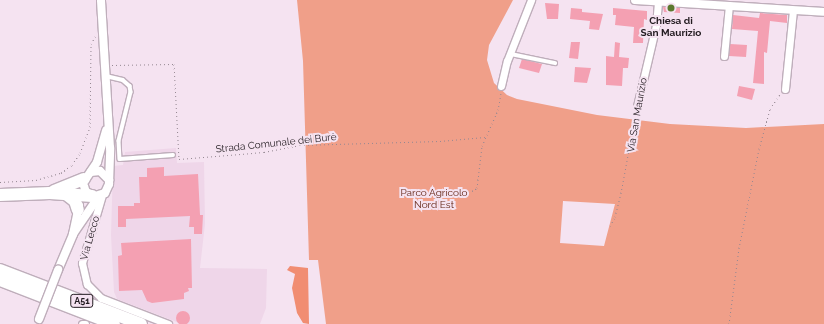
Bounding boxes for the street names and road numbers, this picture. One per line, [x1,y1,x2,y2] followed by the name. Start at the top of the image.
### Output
[625,77,649,153] street label: Via San Maurizio
[215,131,337,155] street label: Strada Comunale dei Burè
[78,215,102,261] street label: Via Lecco
[70,294,94,308] road number: A51

